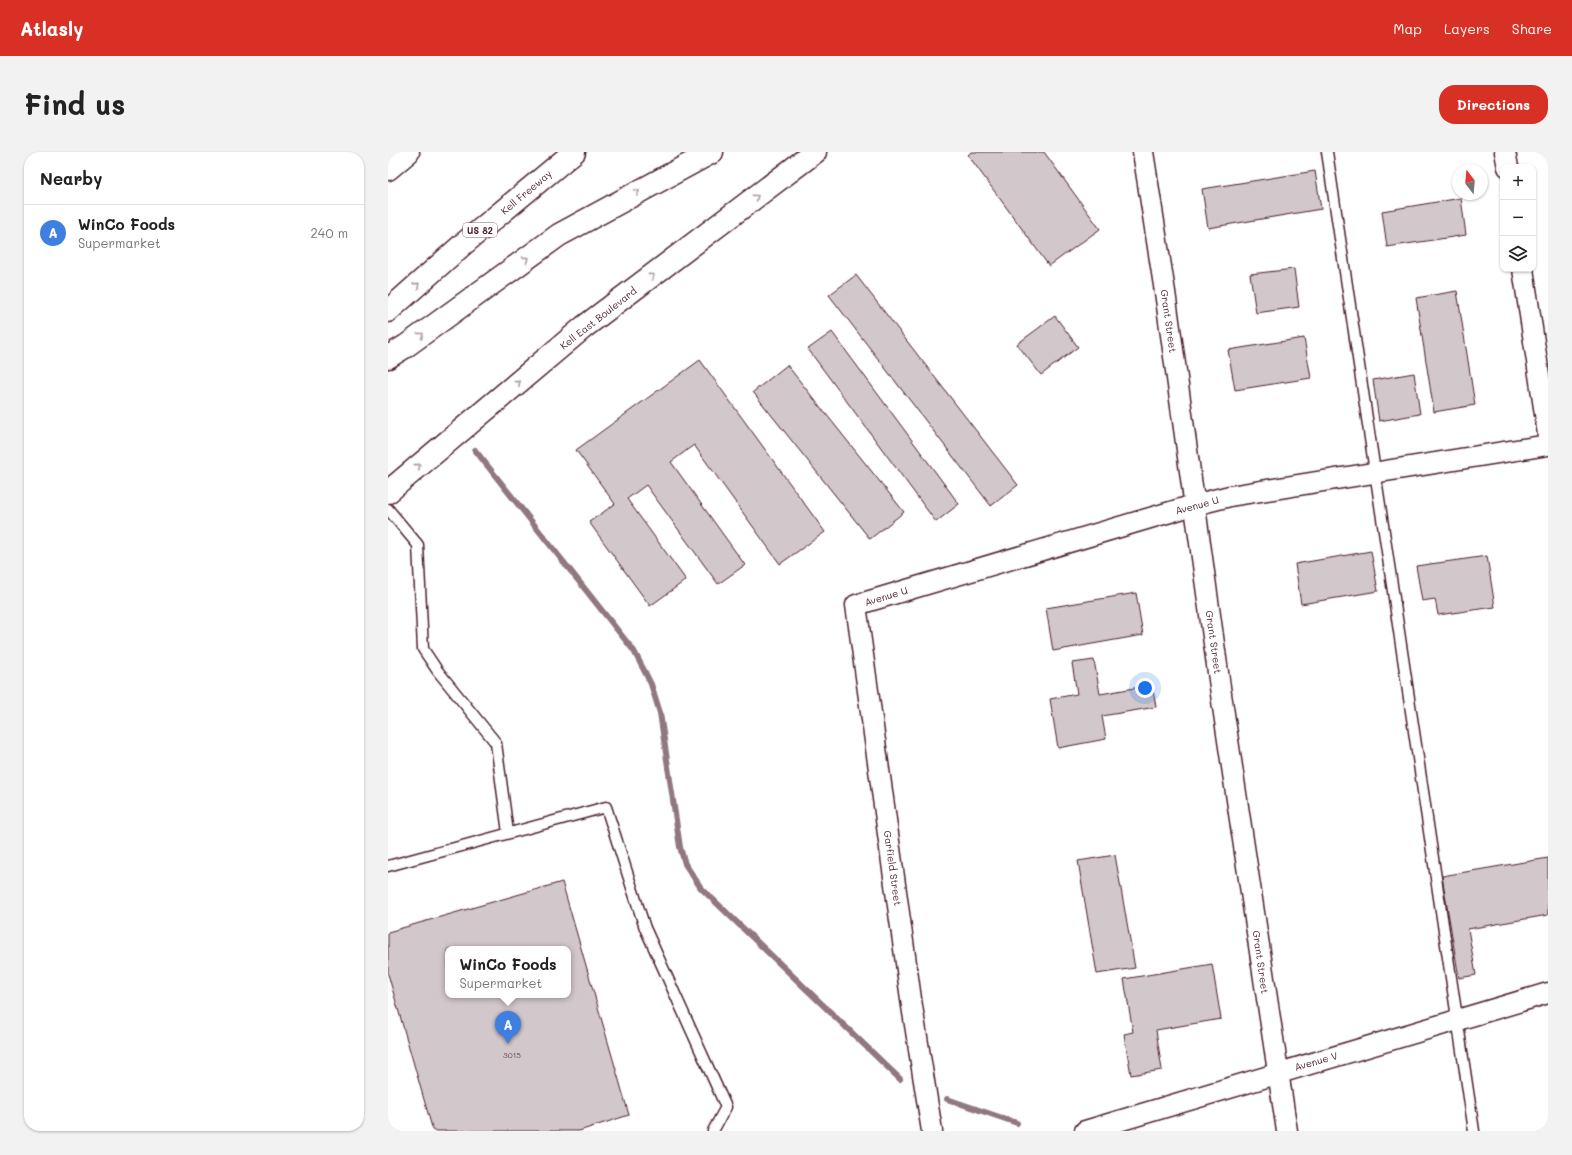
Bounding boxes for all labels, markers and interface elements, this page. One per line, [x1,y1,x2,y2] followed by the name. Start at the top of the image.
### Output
[20,16,83,41] text: Atlasly
[1393,19,1422,38] text: Map
[1444,19,1490,38] text: Layers
[1512,19,1552,38] text: Share
[1439,85,1548,124] button: Directions
[24,86,125,122] text: Find us
[1452,164,1488,200] north arrow
[1500,164,1536,272] map controls
[1500,164,1536,200] button: +
[497,166,555,218] street label: Kell Freeway
[40,167,102,189] text: Nearby
[633,190,640,197] one-way arrow
[751,195,758,202] one-way arrow
[1500,200,1536,236] button: −
[78,214,175,234] text: WinCo Foods
[463,223,497,237] road number: US 82
[48,224,58,241] text: A
[311,224,348,241] text: 240 m
[78,234,161,251] text: Supermarket
[1500,236,1536,272] button: layers
[521,257,528,264] one-way arrow
[648,274,655,281] one-way arrow
[412,283,420,290] one-way arrow
[557,284,639,352] street label: Kell East Boulevard
[1158,289,1180,353] street label: Grant Street
[416,333,423,340] one-way arrow
[513,381,520,388] one-way arrow
[413,464,421,471] one-way arrow
[1174,492,1220,518] street label: Avenue U
[863,583,909,609] street label: Avenue U
[1203,610,1225,674] street label: Grant Street
[1135,678,1155,698] your location
[881,830,905,906] street label: Garfield Street
[1250,930,1272,994] street label: Grant Street
[445,946,571,998] popup
[460,954,556,974] text: WinCo Foods
[460,974,542,991] text: Supermarket
[495,1011,521,1044] pin: A
[1293,1048,1339,1074] street label: Avenue V
[503,1050,521,1060] house number: 3015

